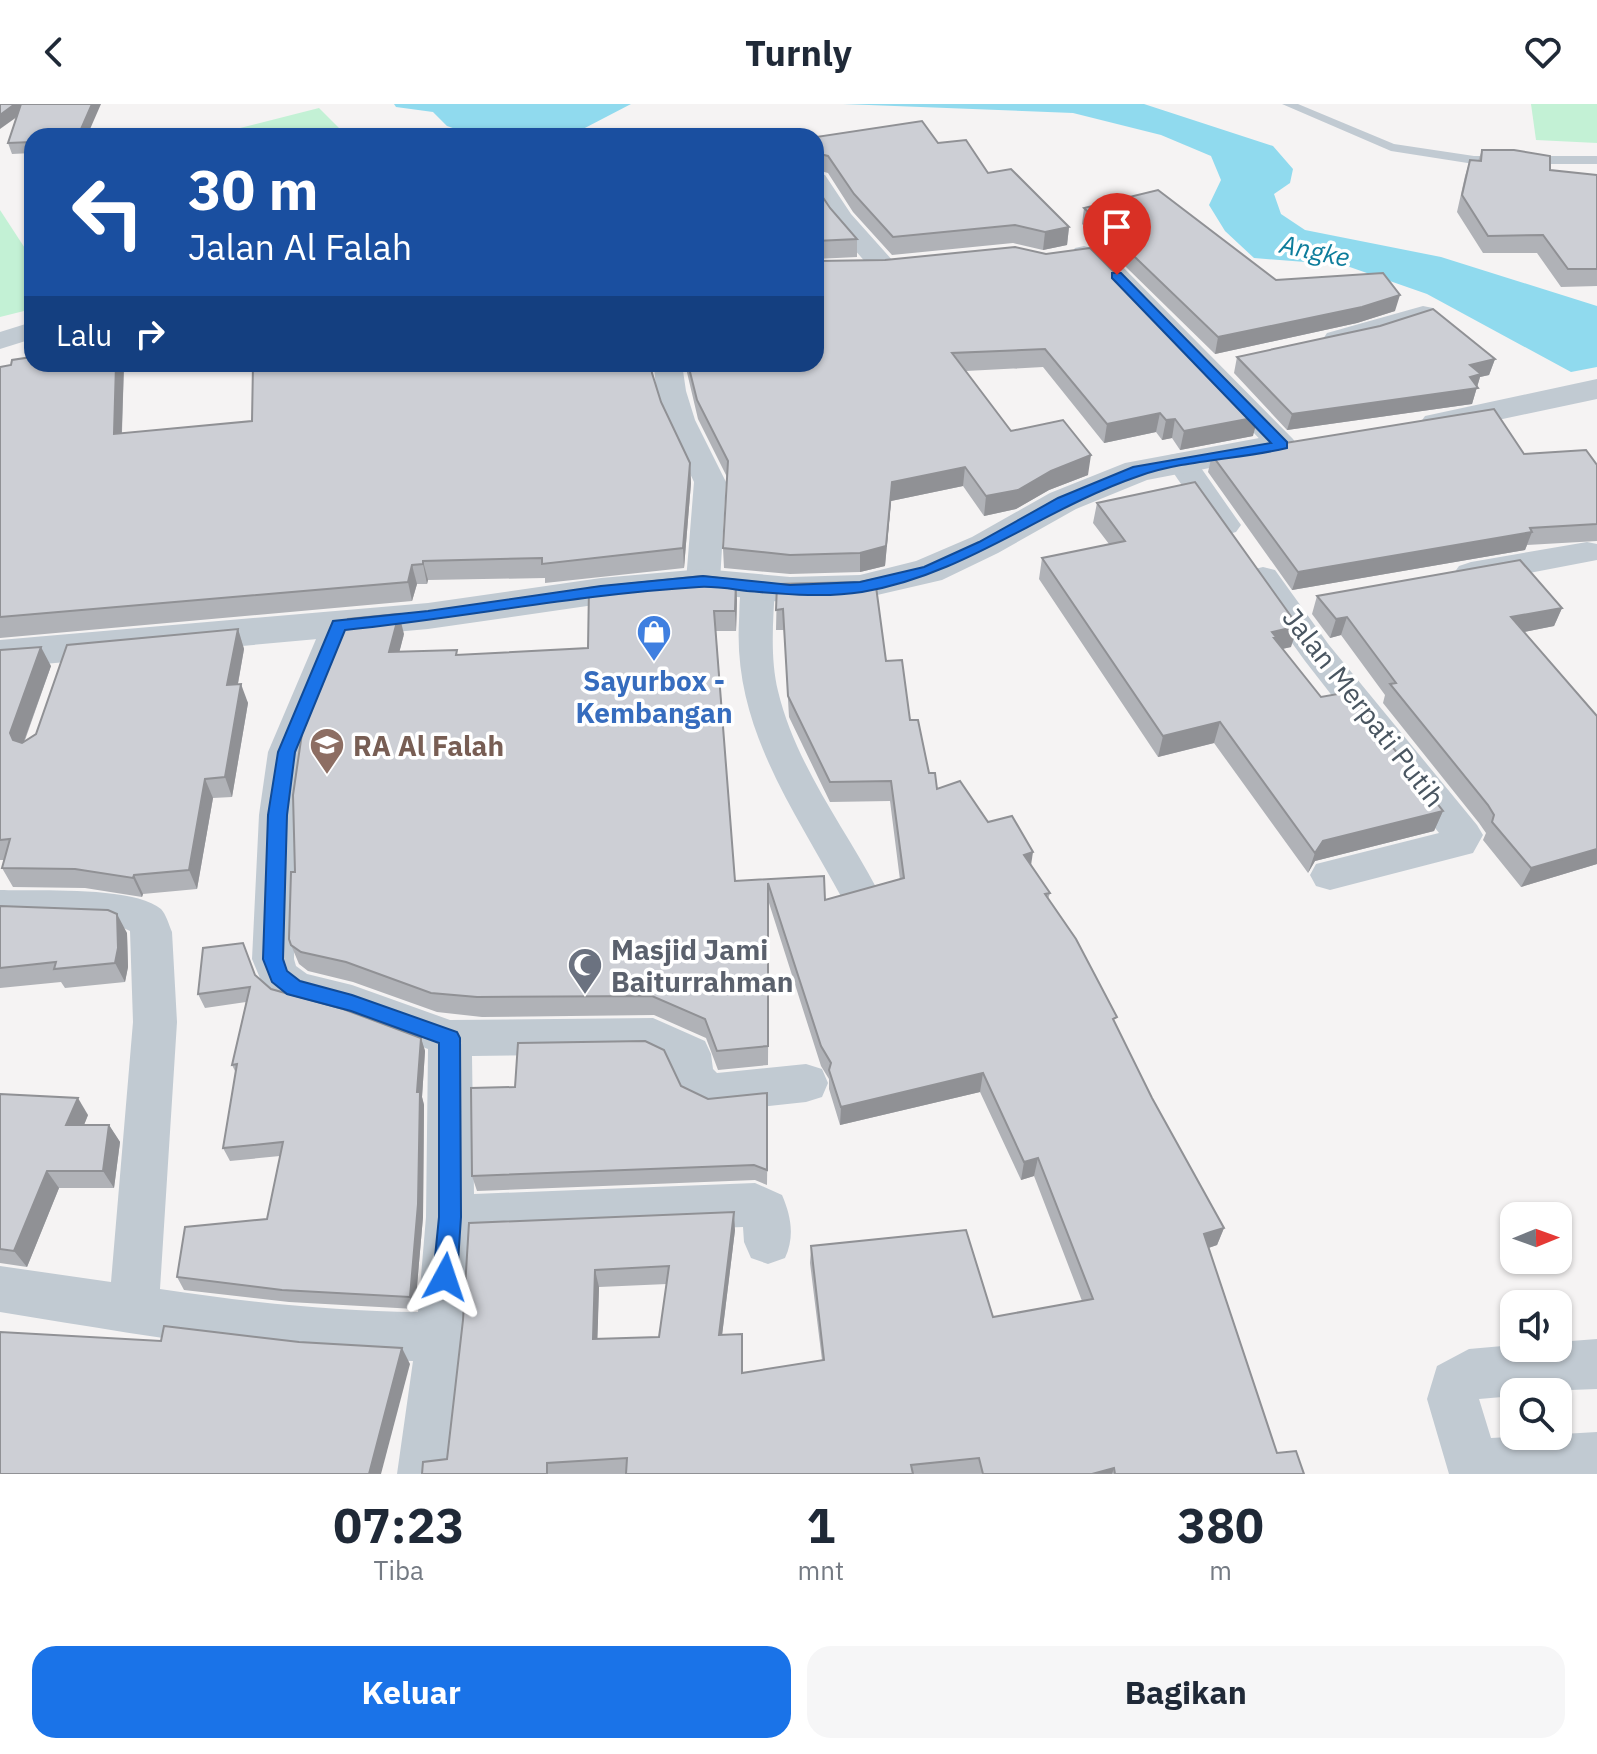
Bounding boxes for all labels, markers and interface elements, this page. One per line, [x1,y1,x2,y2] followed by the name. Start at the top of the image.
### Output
[745,29,852,76] text: Turnly
[32,30,76,74] icon: back
[1521,30,1565,74] icon: heart
[188,153,318,225] text: 30 m
[56,160,160,264] icon: left
[1083,193,1151,275] pin
[1095,205,1139,249] icon: arrive
[188,223,412,270] text: Jalan Al Falah
[1276,226,1353,274] water label: Angke
[128,312,172,356] icon: right
[56,315,112,354] text: Lalu
[1275,600,1453,814] street label: Jalan Merpati Putih
[635,613,673,663] shop icon: Sayurbox - Kembangan
[575,662,733,731] place label: Sayurbox - Kembangan
[308,726,346,776] school or university icon: RA Al Falah
[353,727,504,764] place label: RA Al Falah
[611,931,794,1000] place label: Masjid Jami Baiturrahman
[566,946,604,996] mosque icon: Masjid Jami Baiturrahman
[1500,1202,1572,1274] north arrow
[1500,1202,1572,1450] map controls
[403,1235,487,1319] position arrow
[1500,1290,1572,1362] button: sound
[1500,1378,1572,1450] button: search
[333,1494,464,1556] text: 07:23
[806,1494,835,1556] text: 1
[1177,1494,1264,1556] text: 380
[374,1553,424,1587] text: Tiba
[798,1553,844,1587] text: mnt
[1209,1553,1232,1587] text: m
[32,1646,791,1738] button: Keluar
[807,1646,1565,1738] button: Bagikan

